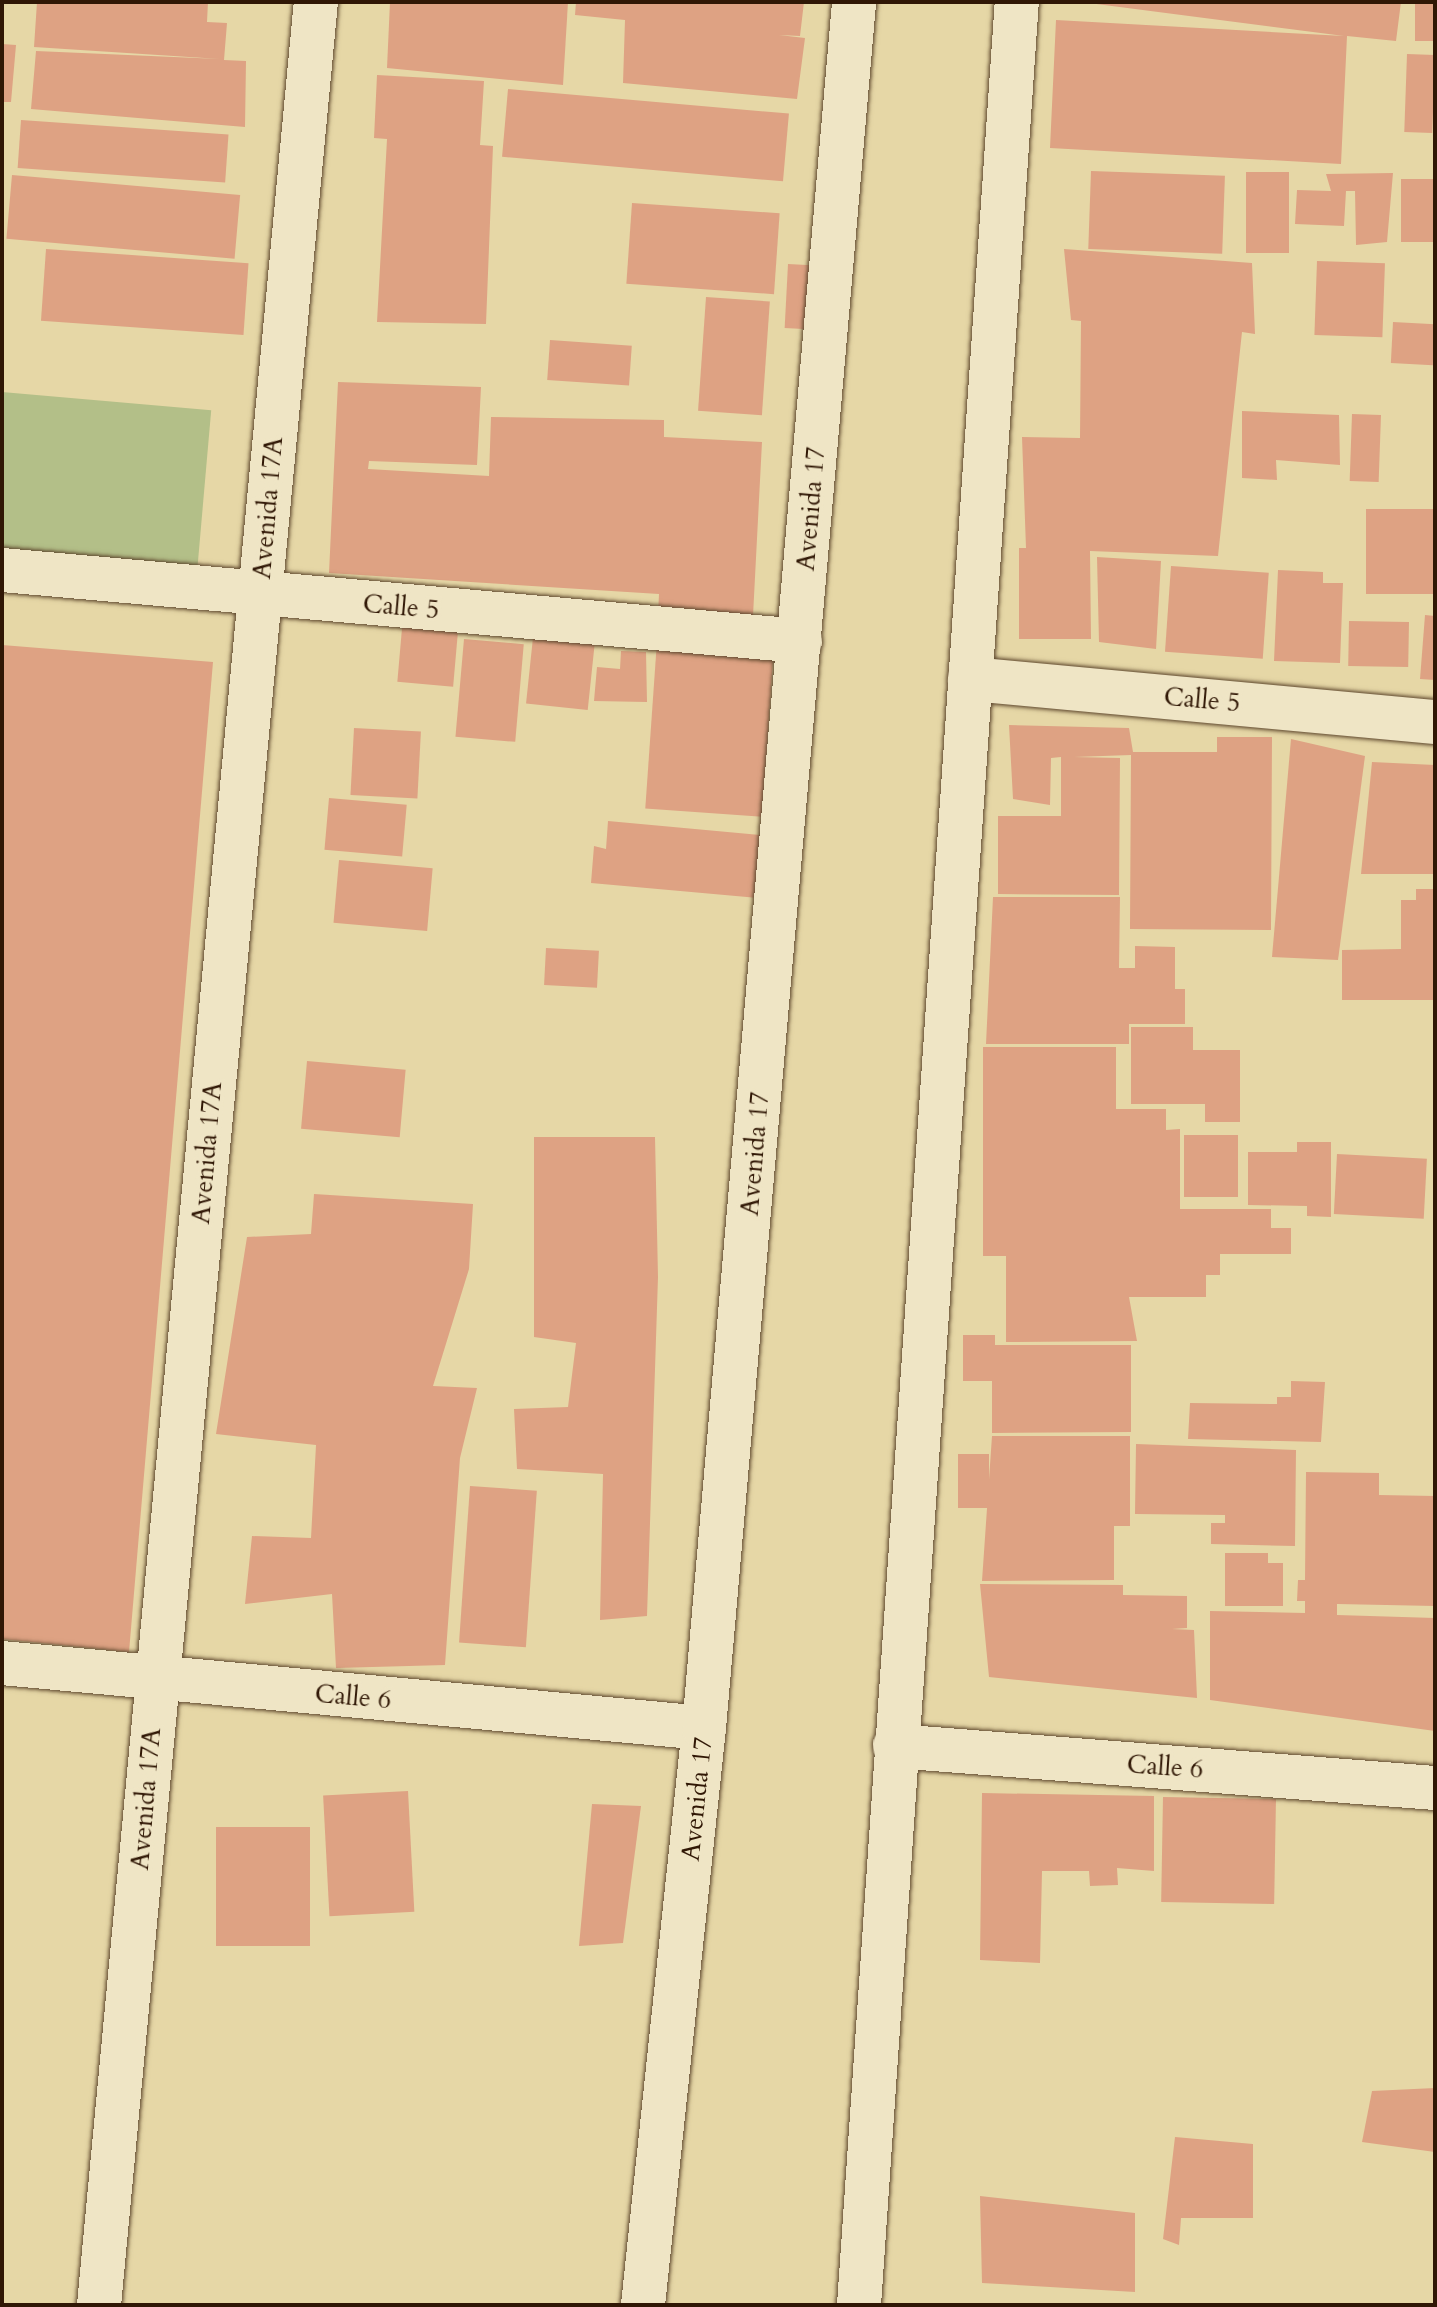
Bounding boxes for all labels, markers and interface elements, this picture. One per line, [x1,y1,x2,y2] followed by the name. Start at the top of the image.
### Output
[246,436,290,580] street label: Avenida 17A
[790,446,832,572] street label: Avenida 17
[362,588,440,626] street label: Calle 5
[1163,681,1241,719] street label: Calle 5
[185,1081,229,1225] street label: Avenida 17A
[734,1091,776,1217] street label: Avenida 17
[314,1678,392,1716] street label: Calle 6
[124,1727,168,1871] street label: Avenida 17A
[675,1736,719,1862] street label: Avenida 17
[1126,1749,1204,1785] street label: Calle 6

